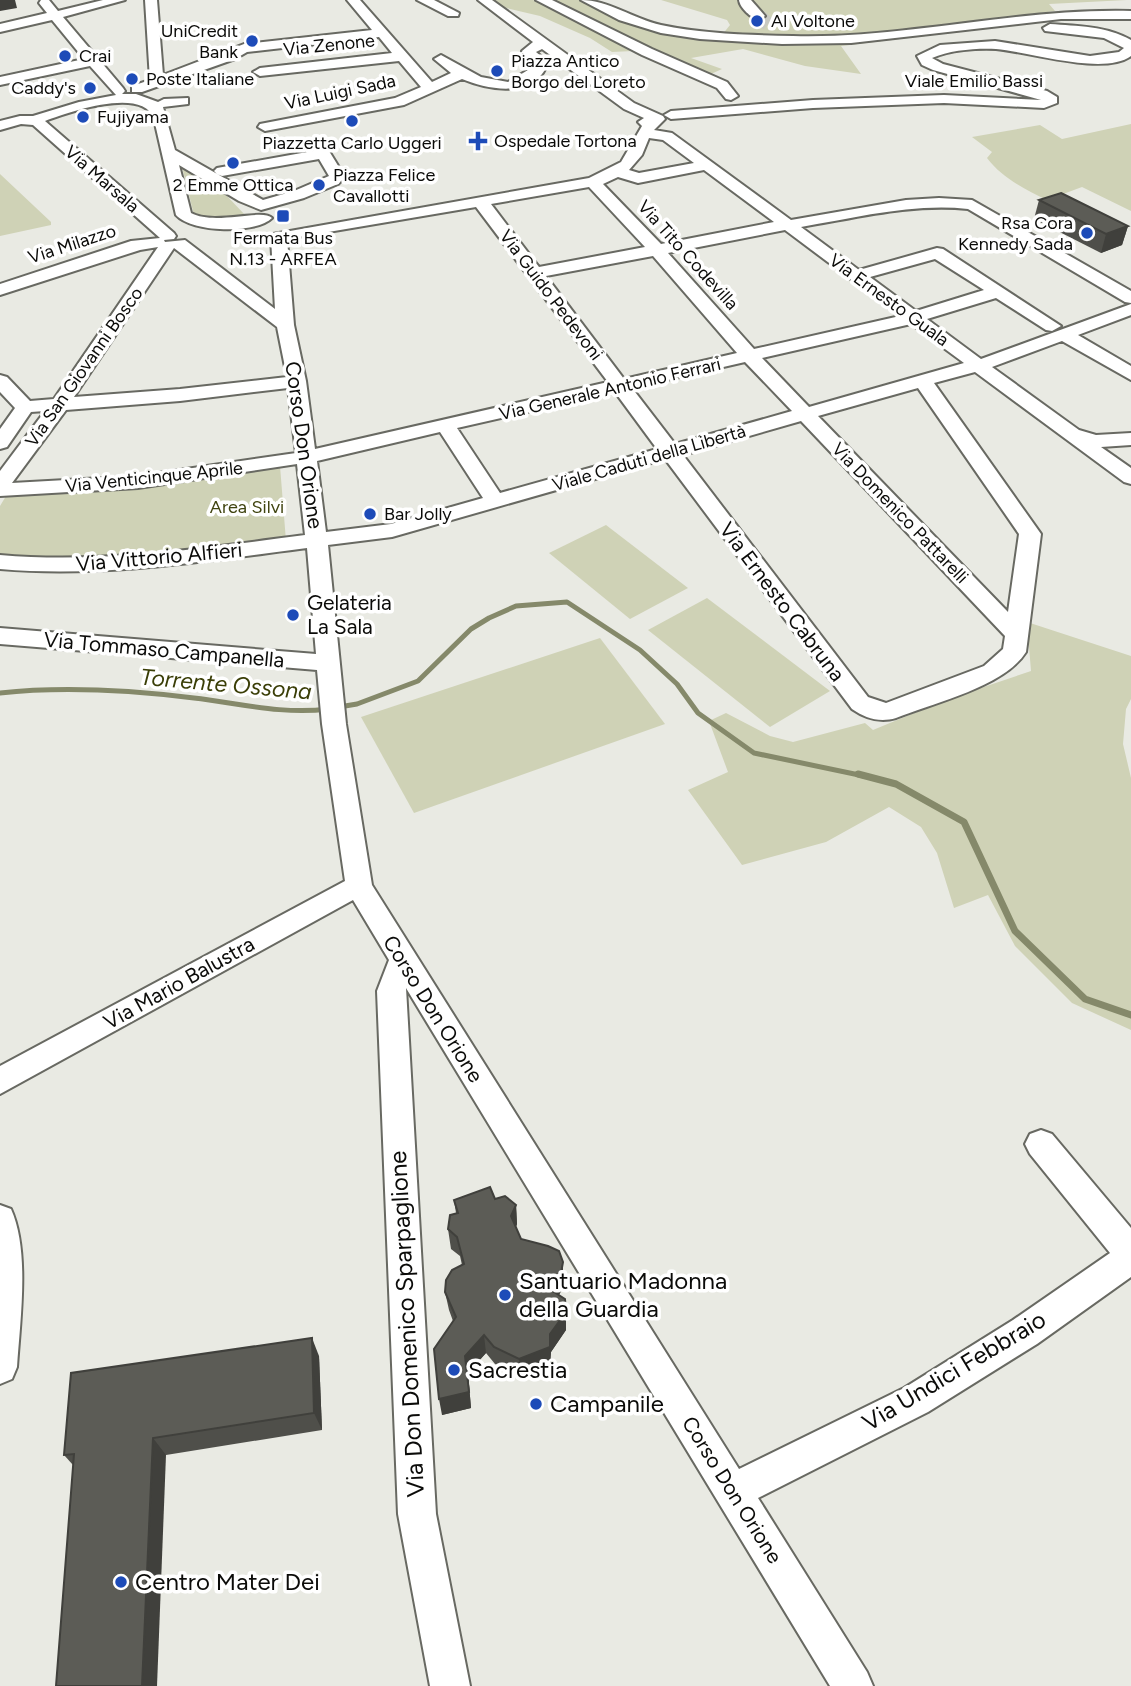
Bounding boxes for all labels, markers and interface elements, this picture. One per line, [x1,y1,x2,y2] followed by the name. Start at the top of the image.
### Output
[771,10,855,32] place label: Al Voltone
[749,13,765,29] marker: Al Voltone
[161,20,238,63] place label: UniCredit Bank
[282,29,376,61] street label: Via Zenone
[244,33,260,49] marker: UniCredit Bank
[79,45,111,67] place label: Crai
[57,48,73,64] marker: Crai
[511,50,646,93] place label: Piazza Antico Borgo del Loreto
[489,63,505,79] marker: Piazza Antico Borgo del Loreto
[146,68,254,90] place label: Poste Italiane
[282,69,398,115] street label: Via Luigi Sada
[905,70,1043,92] street label: Viale Emilio Bassi
[124,71,140,87] marker: Poste Italiane
[11,77,76,99] place label: Caddy's
[82,80,98,96] marker: Caddy's
[97,106,169,128] place label: Fujiyama
[75,109,91,125] marker: Fujiyama
[344,113,360,129] marker: Piazzetta Carlo Uggeri
[494,130,637,152] place label: Ospedale Tortona
[468,131,488,151] marker: Ospedale Tortona
[262,132,442,154] place label: Piazzetta Carlo Uggeri
[60,141,144,217] street label: Via Marsala
[225,155,241,171] marker: 2 Emme Ottica
[333,164,435,207] place label: Piazza Felice Cavallotti
[173,174,293,196] place label: 2 Emme Ottica
[311,177,327,193] marker: Piazza Felice Cavallotti
[633,196,743,314] street label: Via Tito Codevilla
[275,208,291,224] marker: Fermata Bus N.13 - ARFEA
[958,212,1073,255] place label: Rsa Cora Kennedy Sada
[25,219,119,269] street label: Via Milazzo
[495,225,607,365] street label: Via Guido Pedevoni
[1079,225,1095,241] marker: Rsa Cora Kennedy Sada
[229,227,337,270] place label: Fermata Bus N.13 - ARFEA
[825,249,953,351] street label: Via Ernesto Guala
[20,283,148,451] street label: Via San Giovanni Bosco
[497,353,723,425] street label: Via Generale Antonio Ferrari
[280,360,329,530] street label: Corso Don Orione
[550,420,748,496] street label: Viale Caduti della Libertà
[827,438,973,588] street label: Via Domenico Pattarelli
[64,457,244,497] street label: Via Venticinque Aprile
[210,496,284,518] park label: Area Silvi
[384,503,452,525] place label: Bar Jolly
[362,506,378,522] marker: Bar Jolly
[714,517,850,686] street label: Via Ernesto Cabruna
[75,537,243,576] street label: Via Vittorio Alfieri
[307,590,392,639] place label: Gelateria La Sala
[285,607,301,623] marker: Gelateria La Sala
[43,627,285,672] street label: Via Tommaso Campanella
[139,663,313,705] water label: Torrente Ossona
[99,931,259,1034] street label: Via Mario Balustra
[378,931,489,1087] street label: Corso Don Orione
[383,1150,430,1498] street label: Via Don Domenico Sparpaglione
[519,1266,727,1323] place label: Santuario Madonna della Guardia
[497,1287,513,1303] marker: Santuario Madonna della Guardia
[857,1304,1051,1437] street label: Via Undici Febbraio
[468,1355,567,1384] place label: Sacrestia
[446,1362,462,1378] marker: Sacrestia
[550,1389,664,1418] place label: Campanile
[528,1396,544,1412] marker: Campanile
[677,1412,788,1568] street label: Corso Don Orione
[135,1567,320,1596] place label: Centro Mater Dei
[113,1574,129,1590] marker: Centro Mater Dei

